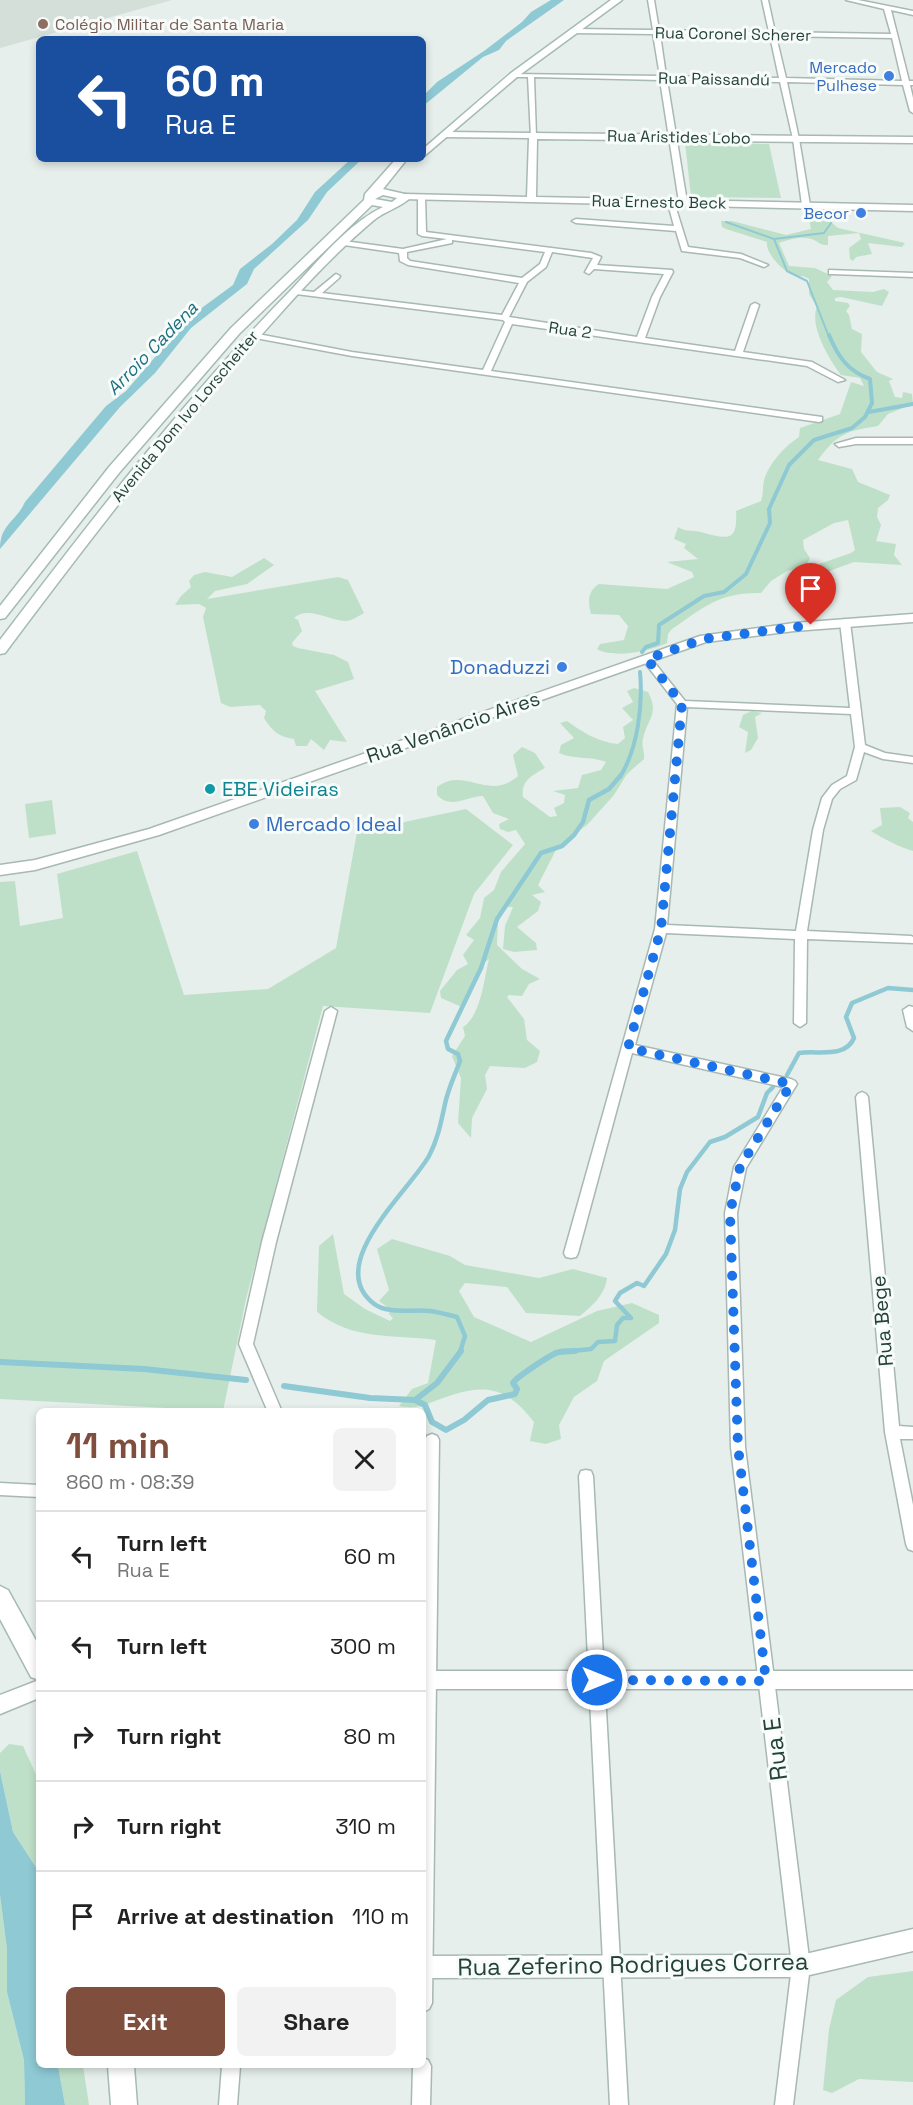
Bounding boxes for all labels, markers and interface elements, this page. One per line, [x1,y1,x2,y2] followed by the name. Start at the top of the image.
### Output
[55,14,284,35] place label: Colégio Militar de Santa Maria
[36,17,50,31] marker: Colégio Militar de Santa Maria
[655,22,811,46] street label: Rua Coronel Scherer
[165,55,265,108] text: 60 m
[809,57,877,96] place label: Mercado Pulhese
[66,60,144,138] icon: left
[658,68,770,90] street label: Rua Paissandú
[882,69,896,83] marker: Mercado Pulhese
[165,107,236,142] text: Rua E
[607,125,751,149] street label: Rua Aristides Lobo
[591,190,727,214] street label: Rua Ernesto Beck
[803,203,849,224] place label: Becor
[854,206,868,220] marker: Becor
[102,296,203,400] water label: Arroio Cadena
[547,317,593,343] street label: Rua 2
[107,326,263,506] street label: Avenida Dom Ivo Lorscheiter
[785,563,836,625] pin
[794,572,827,605] icon: arrive
[450,654,550,680] place label: Donaduzzi
[555,660,569,674] marker: Donaduzzi
[363,685,543,769] street label: Rua Venâncio Aires
[222,776,339,802] place label: EBE Videiras
[203,782,217,796] marker: EBE Videiras
[266,811,402,837] place label: Mercado Ideal
[247,817,261,831] marker: Mercado Ideal
[865,1274,899,1368] street label: Rua Bege
[66,1423,170,1469] text: 11 min
[333,1428,396,1491] button: close
[66,1469,195,1495] text: 860 m · 08:39
[117,1529,207,1557] text: Turn left
[66,1540,99,1573] icon: left
[344,1542,396,1570] text: 60 m
[117,1557,170,1583] text: Rua E
[66,1630,99,1663] icon: left
[117,1632,207,1660] text: Turn left
[330,1632,396,1660] text: 300 m
[565,1648,629,1712] position arrow
[756,1716,794,1782] street label: Rua E
[66,1720,99,1753] icon: right
[117,1722,222,1750] text: Turn right
[344,1722,396,1750] text: 80 m
[66,1810,99,1843] icon: right
[117,1812,222,1840] text: Turn right
[335,1812,396,1840] text: 310 m
[66,1900,99,1933] icon: arrive
[117,1902,334,1930] text: Arrive at destination
[352,1902,409,1930] text: 110 m
[457,1945,809,1983] street label: Rua Zeferino Rodrigues Correa
[66,1987,225,2056] button: Exit
[237,1987,396,2056] button: Share

